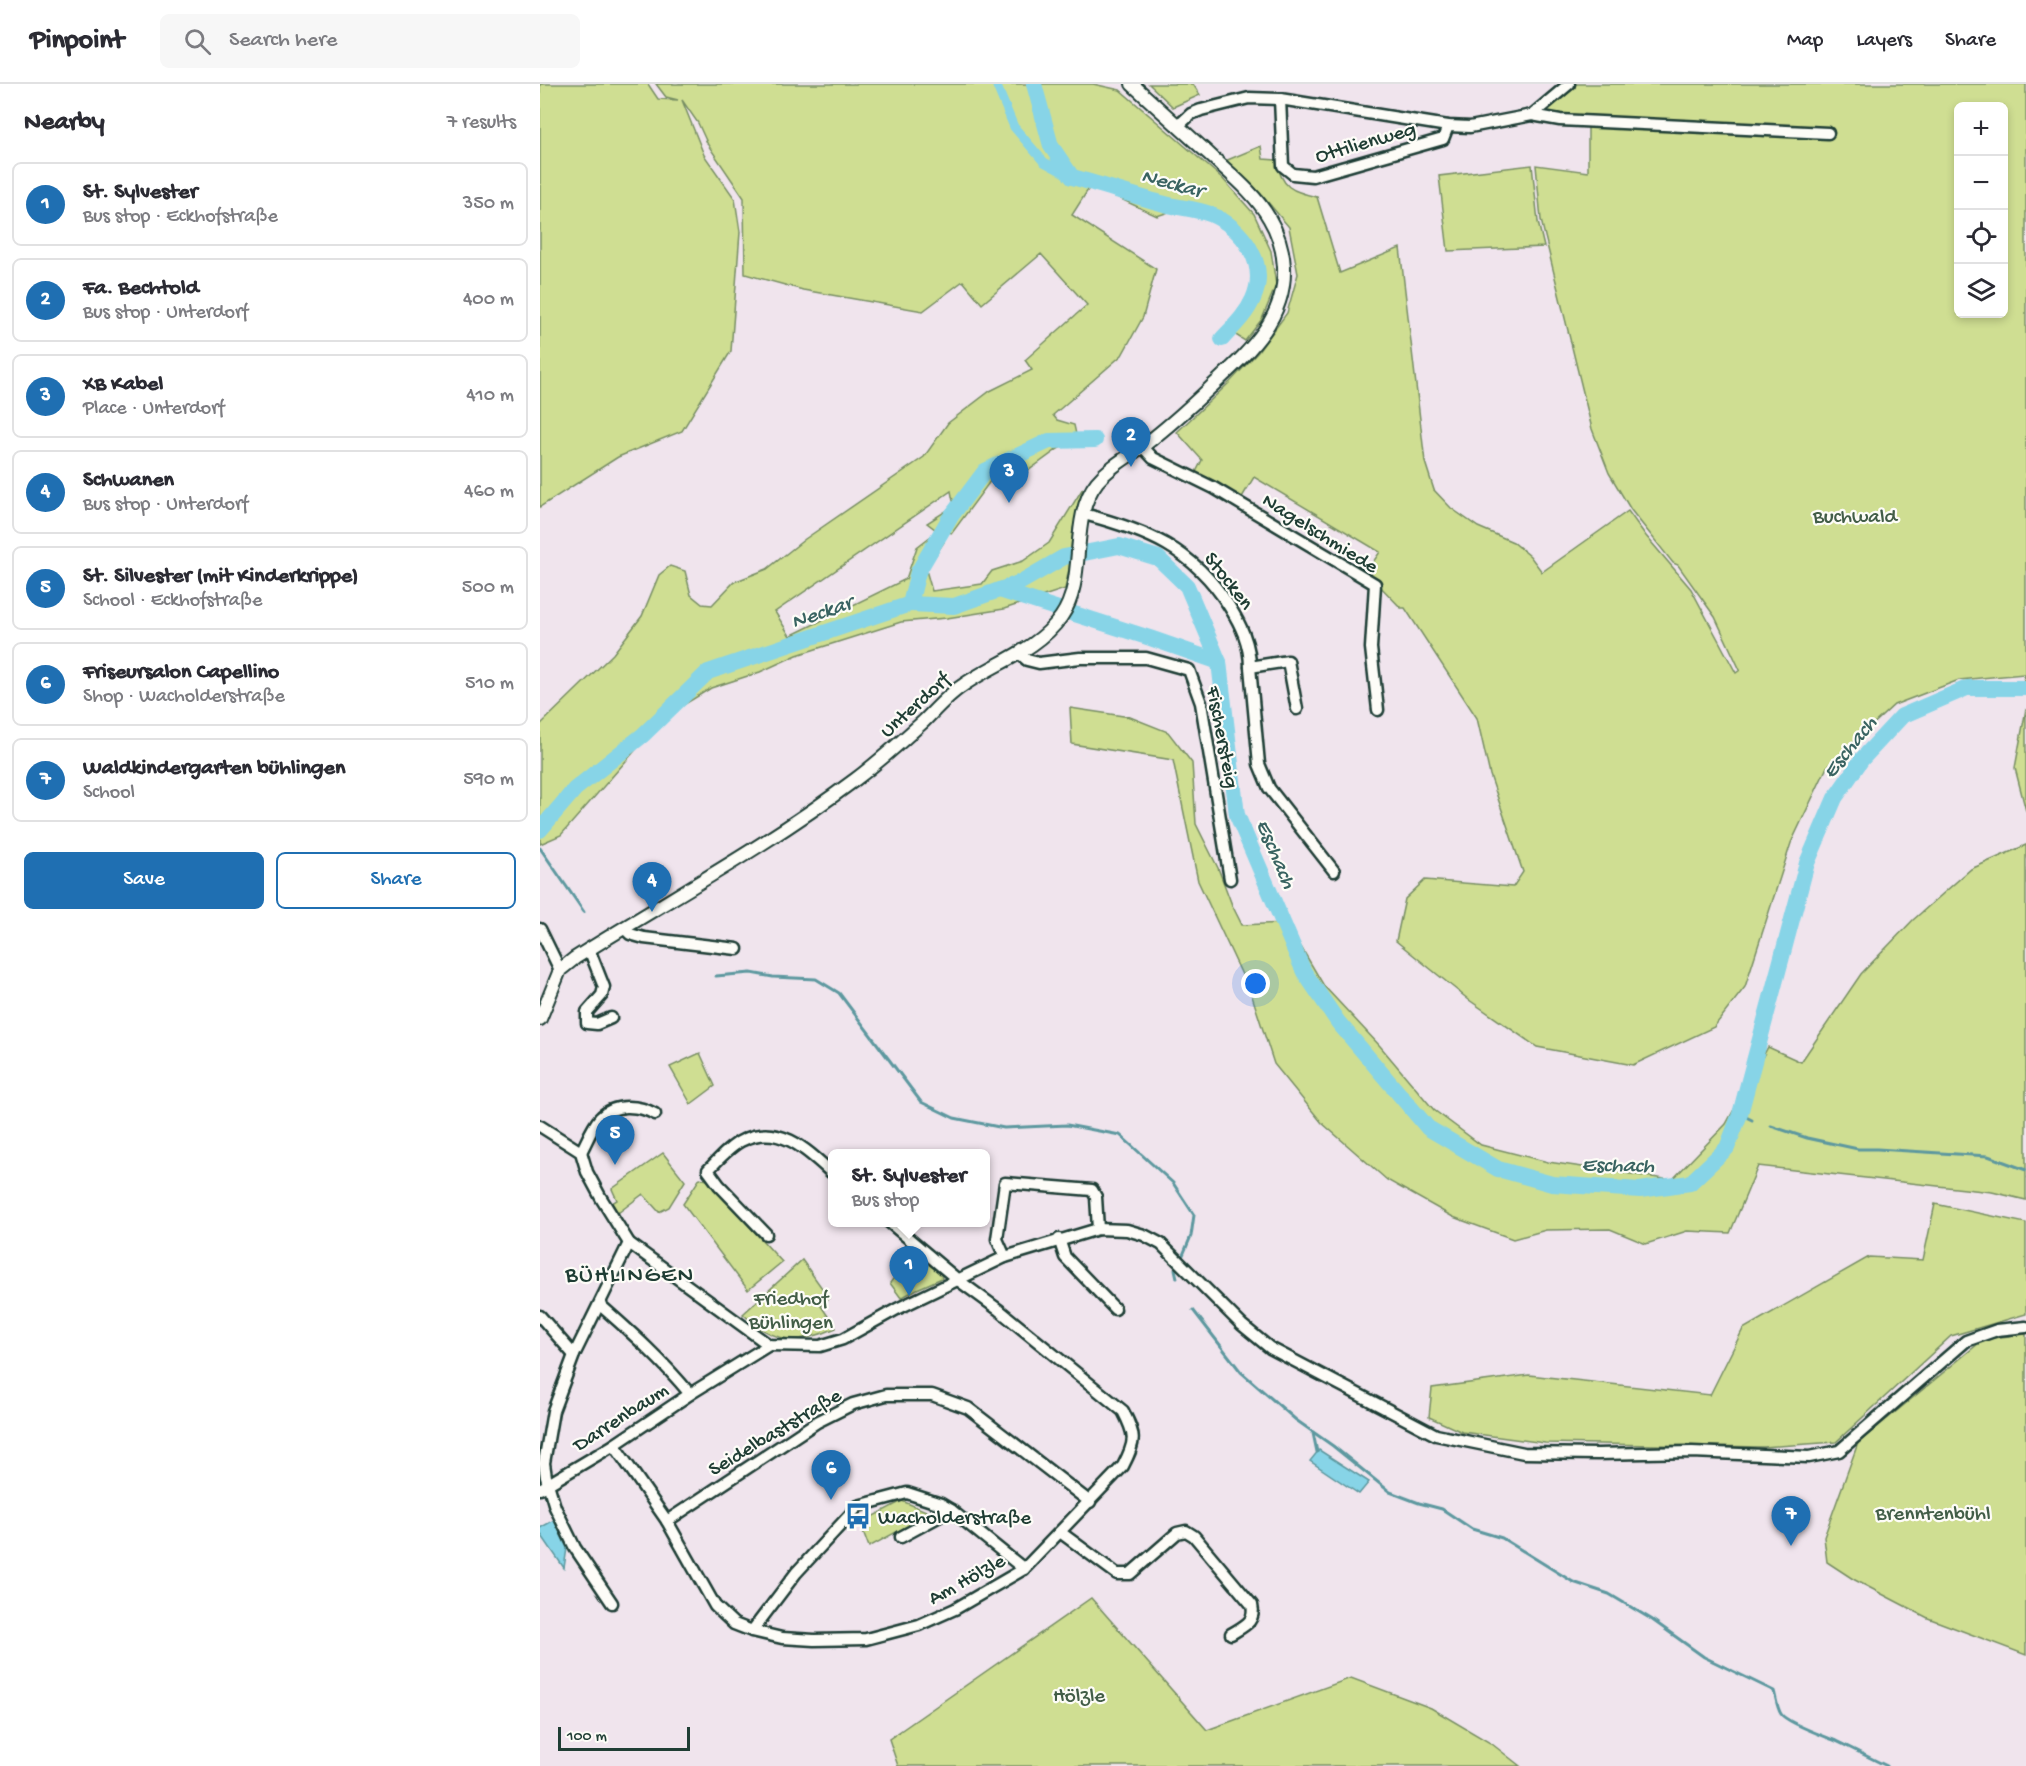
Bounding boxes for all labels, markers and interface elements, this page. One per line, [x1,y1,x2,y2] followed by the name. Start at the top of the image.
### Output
[160,14,580,68] search box
[30,25,124,58] text: Pinpoint
[181,25,214,58] icon: search
[229,28,337,54] text: Search here
[1787,29,1823,54] text: Map
[1856,29,1912,54] text: Layers
[1945,29,1996,54] text: Share
[1954,102,2008,318] map controls
[1954,102,2008,156] button: +
[24,108,105,139] text: Nearby
[447,112,516,135] text: 7 results
[1313,118,1419,171] street label: Ottilienweg
[1954,156,2008,210] button: −
[1138,164,1210,207] water label: Neckar
[83,180,197,206] text: St. Sylvester
[41,193,50,216] text: 1
[463,193,514,216] text: 350 m
[83,206,278,229] text: Bus stop · Eckhofstraße
[1954,210,2008,264] button: locate
[1954,264,2008,318] button: layers
[83,276,199,302] text: Fa. Bechtold
[41,289,50,312] text: 2
[463,289,514,312] text: 400 m
[83,302,248,325] text: Bus stop · Unterdorf
[83,372,163,398] text: XB Kabel
[40,385,51,408] text: 3
[466,385,514,408] text: 410 m
[83,398,224,421] text: Place · Unterdorf
[1112,418,1150,467] pin: 2
[990,454,1028,503] pin: 3
[83,468,174,494] text: Schwanen
[41,481,50,504] text: 4
[464,481,514,504] text: 460 m
[1256,489,1383,581] street label: Nagelschmiede
[83,494,248,517] text: Bus stop · Unterdorf
[1812,506,1899,531] park label: Buchwald
[1197,548,1258,616] street label: Stocken
[83,564,358,590] text: St. Silvester (mit Kinderkrippe)
[40,577,51,600] text: 5
[462,577,514,600] text: 500 m
[83,590,262,613] text: School · Eckhofstraße
[788,590,860,636] water label: Neckar
[83,660,279,686] text: Friseursalon Capellino
[876,667,958,745] street label: Unterdorf
[40,673,51,696] text: 6
[465,673,514,696] text: 510 m
[1198,684,1243,791] street label: Fischersteig
[83,686,285,709] text: Shop · Wacholderstraße
[1818,712,1884,785] water label: Eschach
[83,756,345,782] text: Waldkindergarten bühlingen
[40,769,51,792] text: 7
[463,769,514,792] text: 590 m
[83,782,135,805] text: School
[1248,816,1301,893] water label: Eschach
[24,852,264,909] button: Save
[276,852,516,909] button: Share
[632,862,672,912] pin: 4
[1241,969,1270,998] your location
[596,1116,634,1165] pin: 5
[828,1149,990,1227] popup
[1581,1153,1655,1181] water label: Eschach
[852,1164,966,1190] text: St. Sylvester
[852,1190,919,1213] text: Bus stop
[890,1246,928,1296] pin: 1
[564,1262,695,1291] district label: BÜHLINGEN
[748,1288,833,1337] park label: Friedhof Bühlingen
[568,1379,674,1460] street label: Darrenbaum
[705,1384,848,1484] street label: Seidelbaststraße
[812,1450,850,1500] pin: 6
[1772,1496,1810,1546] pin: 7
[843,1501,873,1531] bus stop icon: Wacholderstraße
[1874,1503,1991,1528] park label: Brenntenbühl
[878,1507,1032,1532] place label: Wacholderstraße
[925,1549,1012,1612] street label: Am Hölzle
[1053,1685,1106,1710] park label: Hölzle
[558,1724,690,1752] scale bar
[567,1728,607,1747] text: 100 m

